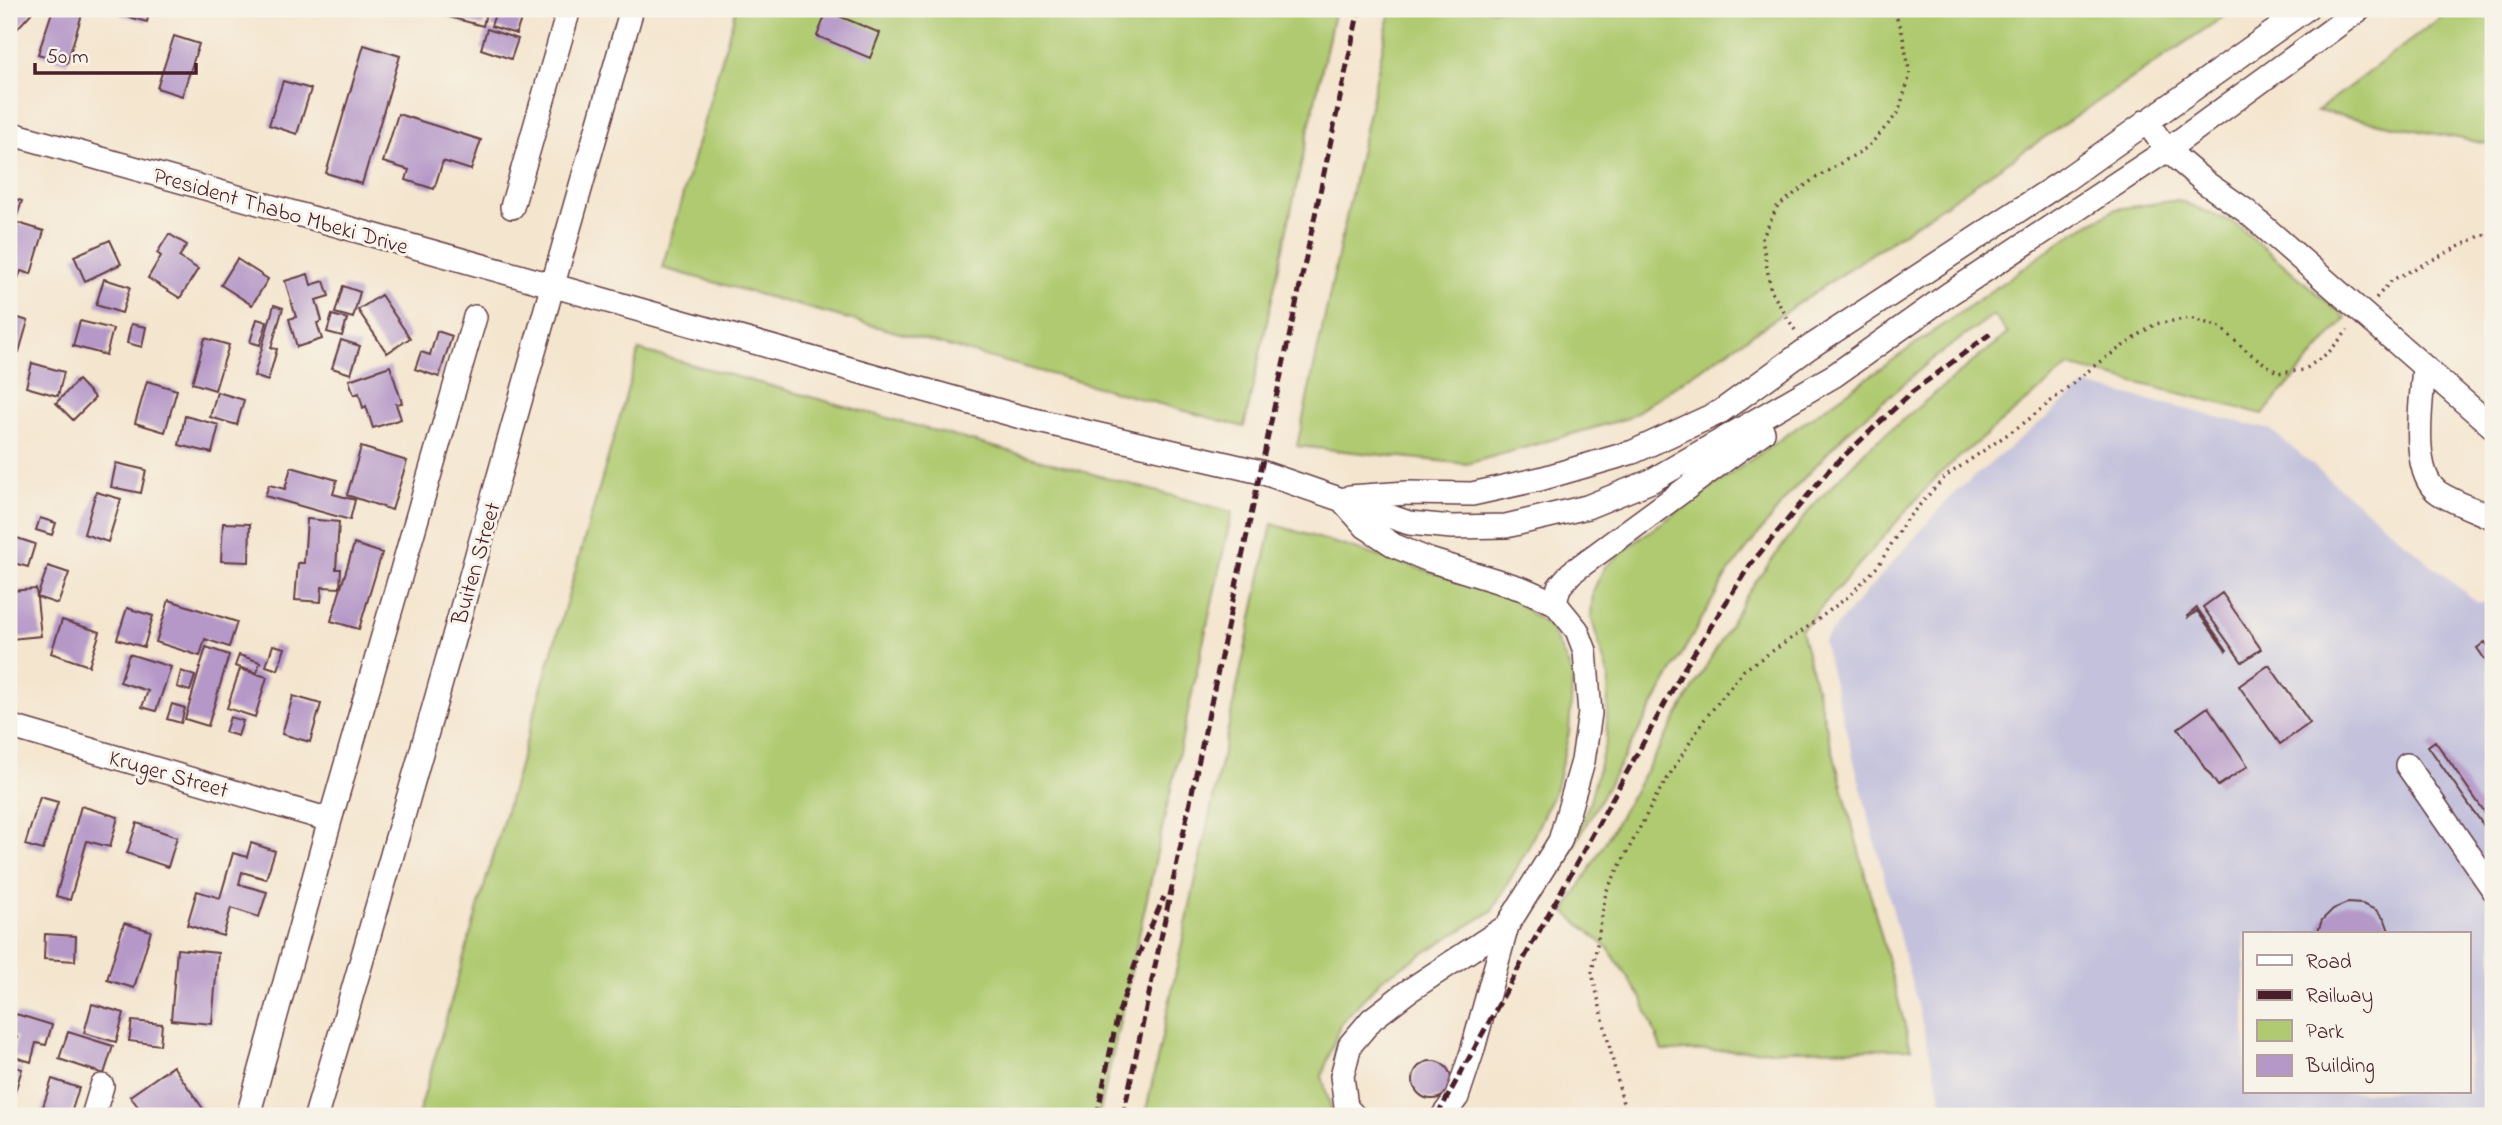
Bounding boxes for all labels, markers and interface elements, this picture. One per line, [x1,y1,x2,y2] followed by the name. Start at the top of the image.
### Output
[35,32,196,76] scale bar
[46,43,89,73] text: 50 m
[149,160,412,265] street label: President Thabo Mbeki Drive
[444,498,511,630] street label: Buiten Street
[104,743,232,809] street label: Kruger Street
[2243,932,2470,1094] legend
[2306,948,2352,978] text: Road
[2306,982,2373,1014] text: Railway
[2306,1018,2345,1048] text: Park
[2305,1052,2375,1084] text: Building

